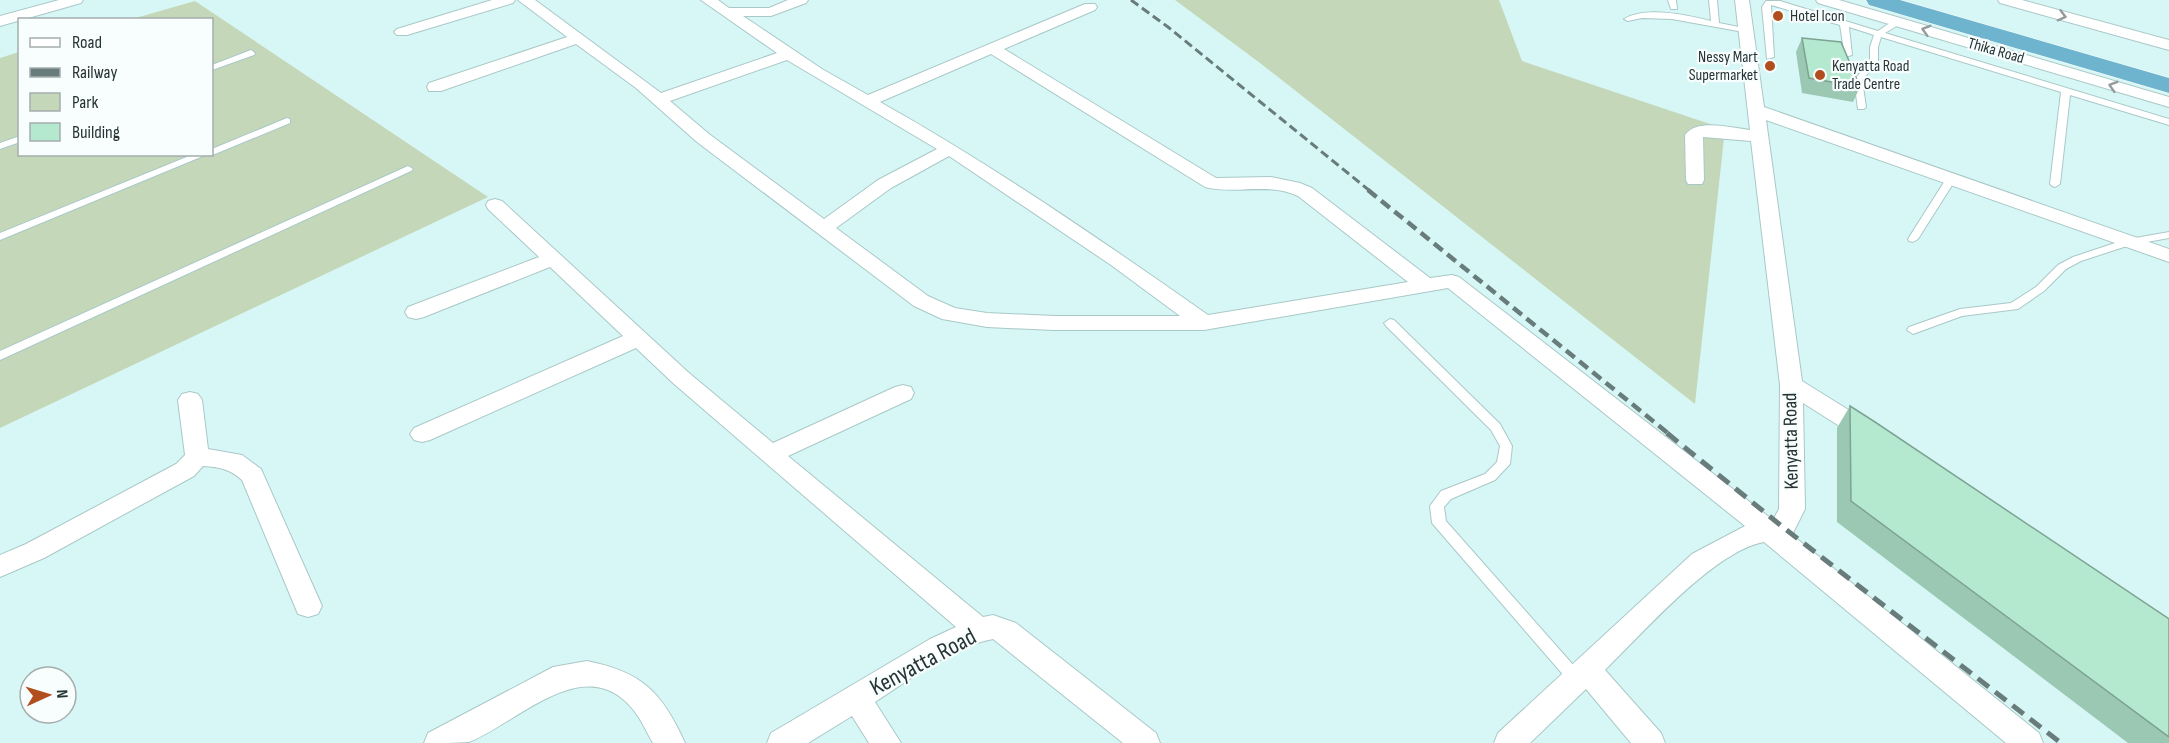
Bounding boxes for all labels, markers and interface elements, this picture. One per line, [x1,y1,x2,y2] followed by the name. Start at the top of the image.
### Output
[1790,7,1845,26] place label: Hotel Icon
[2057,8,2067,21] one-way arrow
[1771,9,1785,23] marker: Hotel Icon
[18,18,213,156] legend
[1921,25,1932,37] one-way arrow
[72,32,102,53] text: Road
[1966,34,2026,68] street label: Thika Road
[1689,48,1758,85] place label: Nessy Mart Supermarket
[1832,57,1909,94] place label: Kenyatta Road Trade Centre
[1763,59,1777,73] marker: Nessy Mart Supermarket
[72,62,117,83] text: Railway
[1813,68,1827,82] marker: Kenyatta Road Trade Centre
[2108,81,2119,93] one-way arrow
[72,92,98,113] text: Park
[72,122,120,143] text: Building
[1778,392,1804,490] street label: Kenyatta Road
[865,622,981,702] street label: Kenyatta Road
[18,665,78,725] north arrow
[52,689,71,699] text: N

